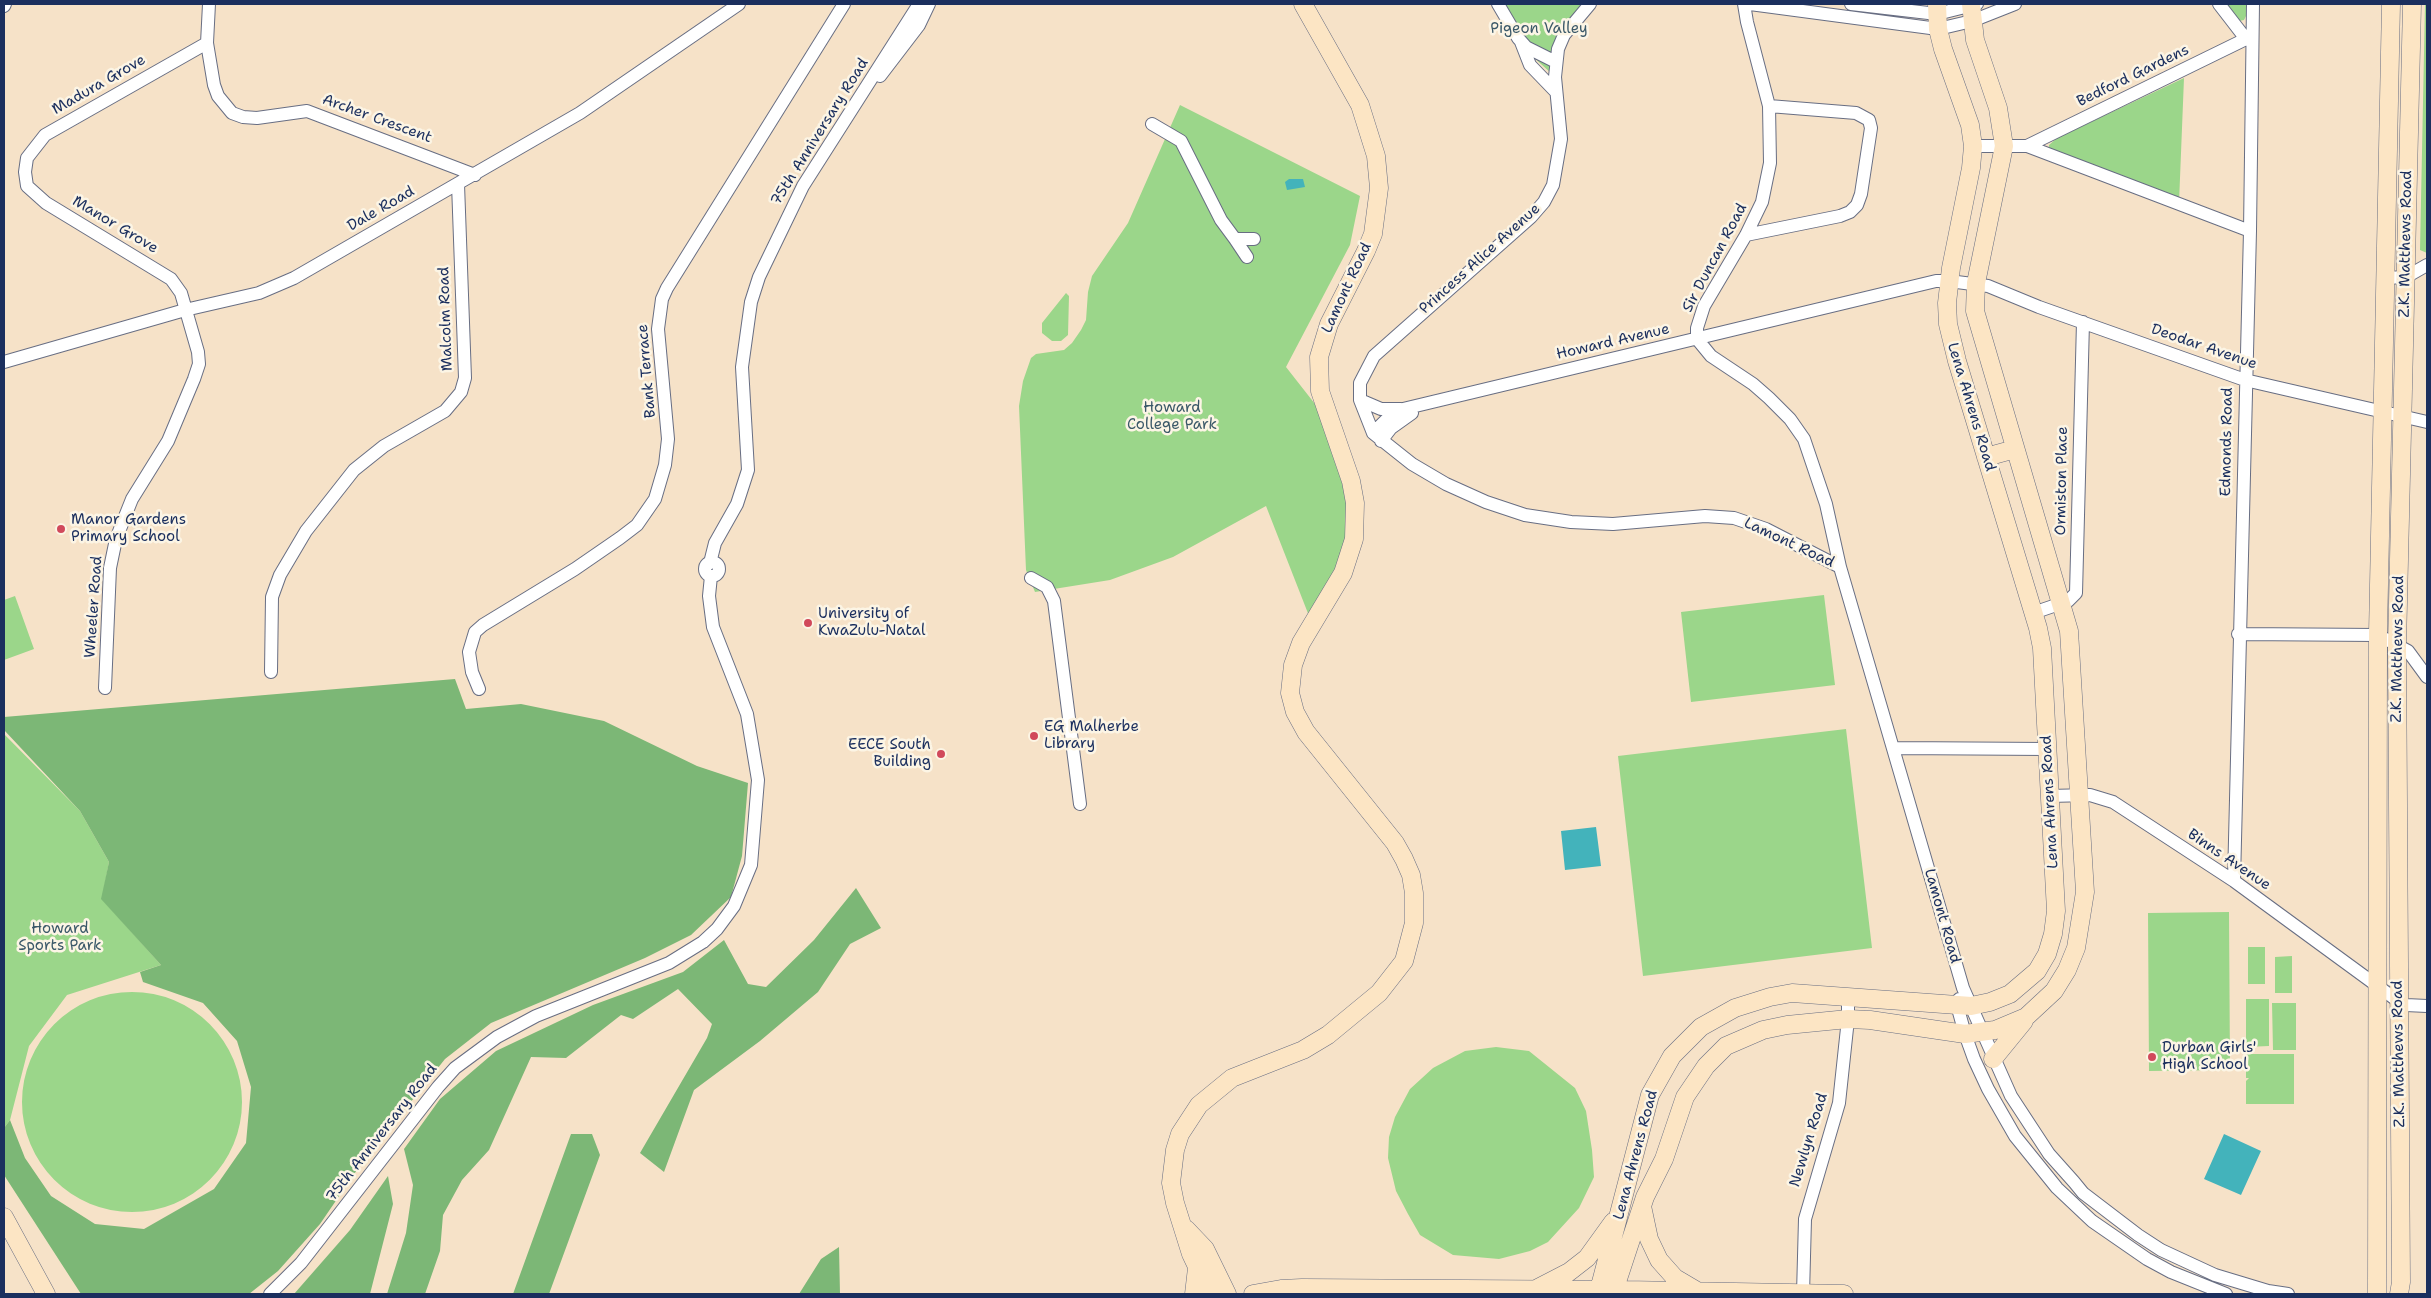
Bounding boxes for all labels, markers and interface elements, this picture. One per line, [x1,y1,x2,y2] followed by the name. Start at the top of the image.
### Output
[1490,20,1588,38] park label: Pigeon Valley
[2074,41,2192,111] street label: Bedford Gardens
[49,51,149,119] street label: Madura Grove
[767,55,873,209] street label: 75th Anniversary Road
[320,91,434,147] street label: Archer Crescent
[2396,170,2416,318] street label: Z.K. Matthews Road
[344,183,418,235] street label: Dale Road
[69,192,161,258] street label: Manor Grove
[1416,200,1544,318] street label: Princess Alice Avenue
[1679,200,1751,316] street label: Sir Duncan Road
[1318,240,1376,336] street label: Lamont Road
[435,266,457,372] street label: Malcolm Road
[1555,320,1671,364] street label: Howard Avenue
[2149,320,2259,374] street label: Deodar Avenue
[634,323,660,419] street label: Bank Terrace
[1943,340,1999,474] street label: Lena Ahrens Road
[2217,387,2237,497] street label: Edmonds Road
[1127,399,1217,434] park label: Howard College Park
[2052,426,2072,536] street label: Ormiston Place
[71,511,186,546] place label: Manor Gardens Primary School
[1741,514,1837,572] street label: Lamont Road
[55,523,67,535] marker: Manor Gardens Primary School
[81,555,107,659] street label: Wheeler Road
[2388,575,2408,723] street label: Z.K. Matthews Road
[818,605,925,640] place label: University of KwaZulu-Natal
[802,617,814,629] marker: University of KwaZulu-Natal
[1044,718,1139,753] place label: EG Malherbe Library
[1028,730,1040,742] marker: EG Malherbe Library
[2038,735,2062,869] street label: Lena Ahrens Road
[848,736,931,771] place label: EECE South Building
[935,748,947,760] marker: EECE South Building
[2184,826,2274,894] street label: Binns Avenue
[1920,867,1964,965] street label: Lamont Road
[18,920,102,955] park label: Howard Sports Park
[2389,980,2409,1128] street label: Z.K. Matthews Road
[2162,1039,2256,1074] place label: Durban Girls' High School
[2146,1051,2158,1063] marker: Durban Girls' High School
[323,1060,441,1206] street label: 75th Anniversary Road
[1610,1088,1662,1222] street label: Lena Ahrens Road
[1786,1091,1832,1189] street label: Newlyn Road

